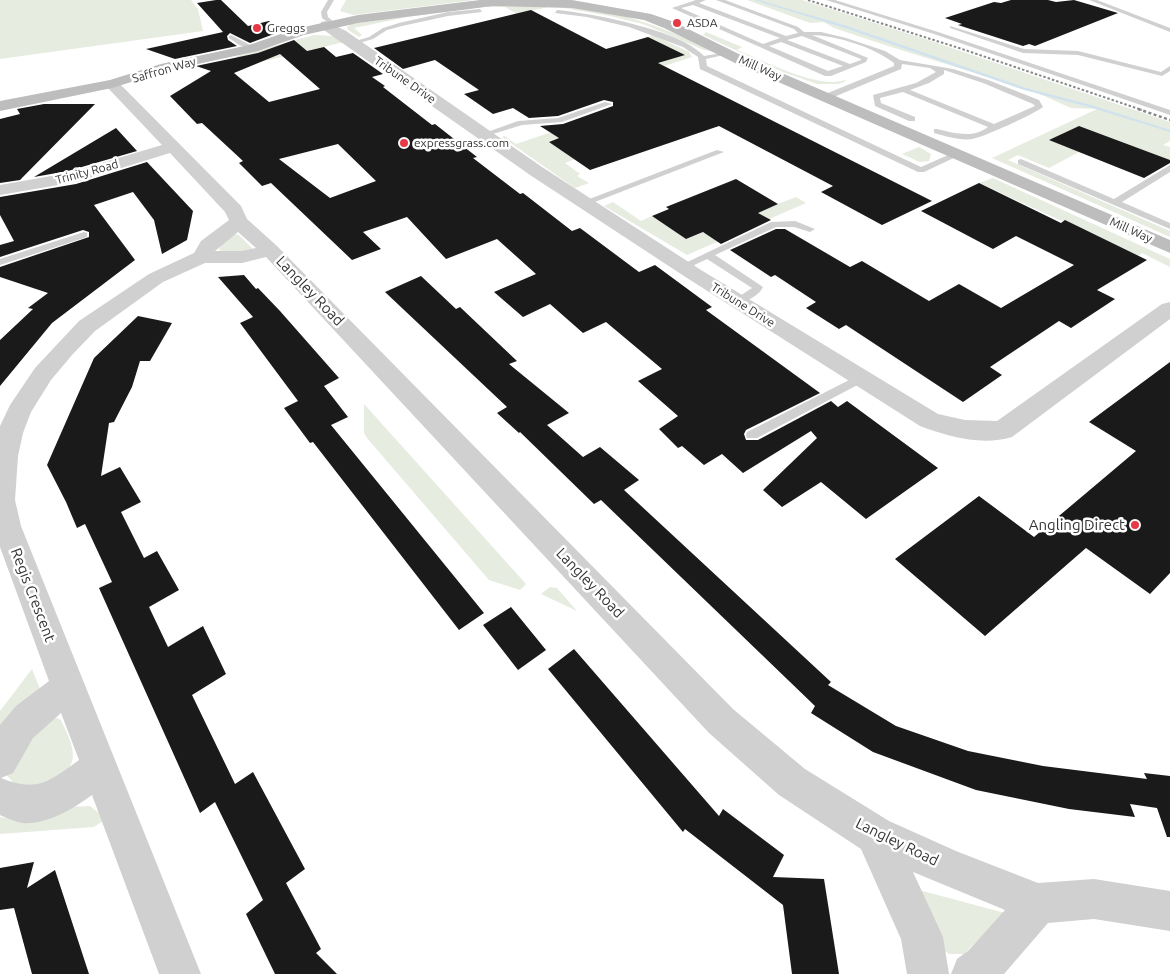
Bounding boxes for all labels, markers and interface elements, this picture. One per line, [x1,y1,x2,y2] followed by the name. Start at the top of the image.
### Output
[687,16,717,30] place label: ASDA
[671,17,683,29] marker: ASDA
[267,21,305,35] place label: Greggs
[251,22,263,34] marker: Greggs
[736,52,784,84] street label: Mill Way
[371,53,439,107] street label: Tribune Drive
[131,54,197,86] street label: Saffron Way
[414,136,509,150] place label: expressgrass.com
[398,137,410,149] marker: expressgrass.com
[54,157,120,187] street label: Trinity Road
[1107,214,1155,246] street label: Mill Way
[272,252,348,330] street label: Langley Road
[709,280,777,330] street label: Tribune Drive
[1029,516,1125,534] place label: Angling Direct
[1129,519,1141,531] marker: Angling Direct
[552,544,628,622] street label: Langley Road
[7,545,59,645] street label: Regis Crescent
[853,814,941,870] street label: Langley Road

